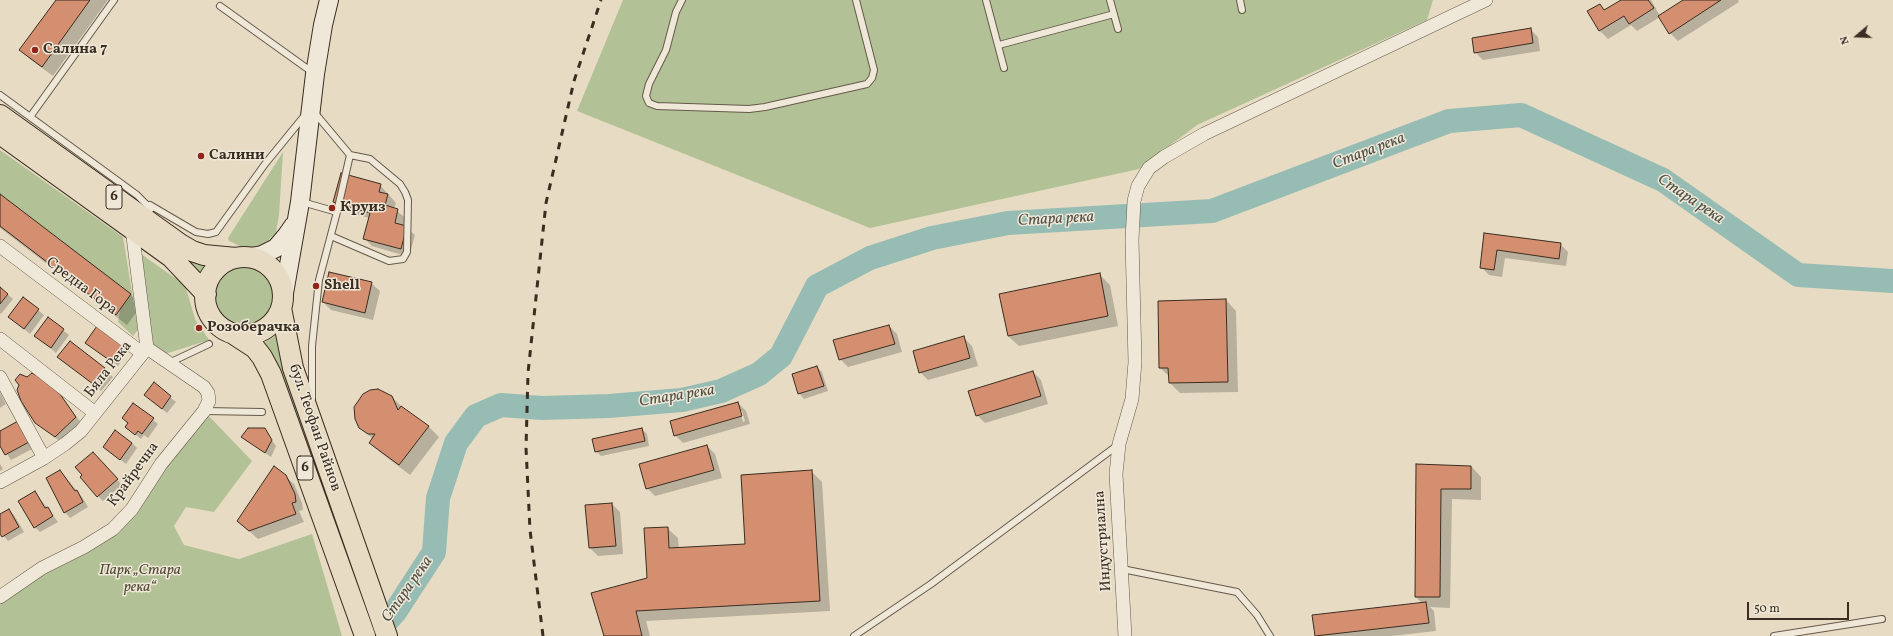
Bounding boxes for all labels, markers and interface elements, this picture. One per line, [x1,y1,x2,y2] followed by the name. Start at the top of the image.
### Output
[1837,16,1877,56] north arrow
[1837,34,1854,46] text: N
[43,41,107,59] place label: Салина 7
[30,45,40,55] marker: Салина 7
[1330,129,1408,175] water label: Стара река
[209,147,265,165] place label: Салини
[196,151,206,161] marker: Салини
[1653,171,1727,229] water label: Стара река
[106,185,122,209] road number: 6
[340,199,386,217] place label: Круиз
[327,203,337,213] marker: Круиз
[1017,208,1095,232] water label: Стара река
[42,254,120,320] street label: Средна Гора
[324,277,360,295] place label: Shell
[311,281,321,291] marker: Shell
[207,319,300,337] place label: Розоберачка
[194,323,204,333] marker: Розоберачка
[81,338,137,402] street label: Бяла Река
[284,362,344,494] street label: бул. Теофан Райнов
[638,382,716,412] water label: Стара река
[104,439,164,511] street label: Крайречна
[297,456,313,480] road number: 6
[1091,490,1117,592] street label: Индустриална
[378,553,438,627] water label: Стара река
[99,562,181,597] park label: Парк „Стара река“
[1749,594,1851,620] scale bar
[1754,601,1780,617] text: 50 m

